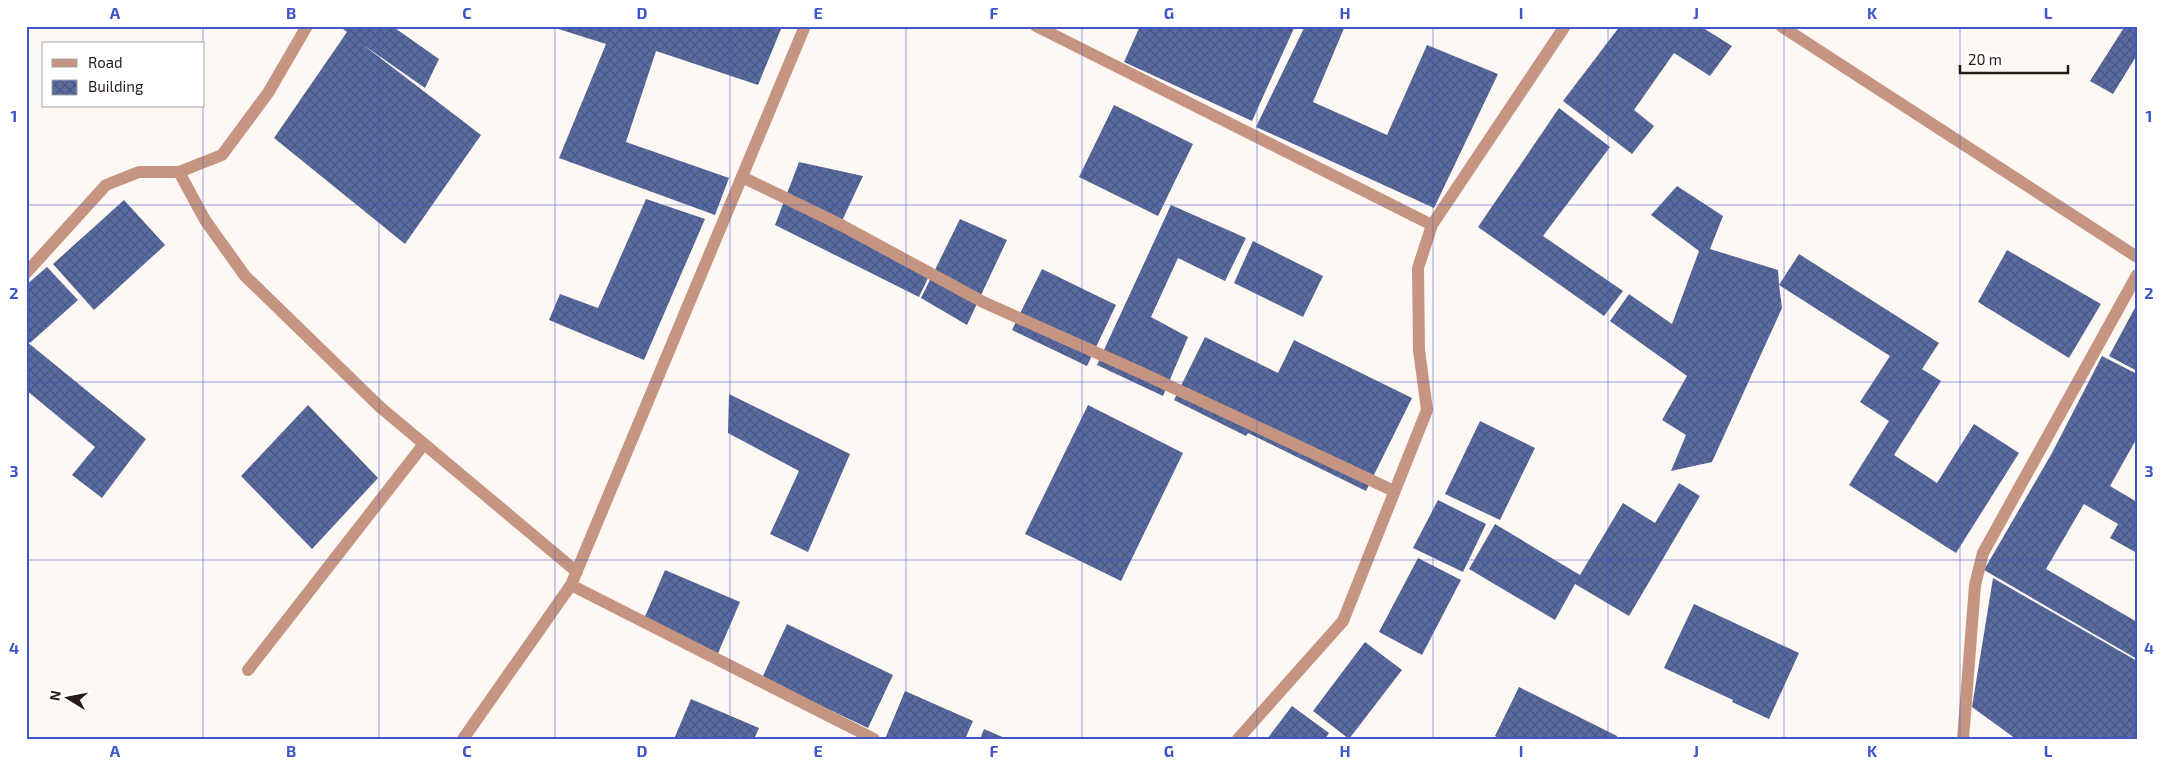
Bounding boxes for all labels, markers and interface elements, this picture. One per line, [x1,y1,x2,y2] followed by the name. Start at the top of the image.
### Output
[110,3,121,22] text: A
[286,3,296,22] text: B
[462,3,472,22] text: C
[637,3,648,22] text: D
[813,3,823,22] text: E
[990,3,999,22] text: F
[1164,3,1174,22] text: G
[1339,3,1351,22] text: H
[1519,3,1523,22] text: I
[1693,3,1699,22] text: J
[1867,3,1878,22] text: K
[2044,3,2053,22] text: L
[42,42,205,108] legend
[1960,42,2068,74] scale bar
[1968,50,2002,68] text: 20 m
[88,53,123,71] text: Road
[88,77,144,95] text: Building
[11,106,17,125] text: 1
[2146,106,2152,125] text: 1
[9,283,19,302] text: 2
[2144,283,2154,302] text: 2
[9,461,19,480] text: 3
[2144,461,2154,480] text: 3
[9,638,19,657] text: 4
[2144,638,2154,657] text: 4
[42,672,92,722] north arrow
[45,689,64,702] text: N
[110,741,121,760] text: A
[286,741,296,760] text: B
[462,741,472,760] text: C
[637,741,648,760] text: D
[813,741,823,760] text: E
[990,741,999,760] text: F
[1164,741,1174,760] text: G
[1339,741,1351,760] text: H
[1519,741,1523,760] text: I
[1693,741,1699,760] text: J
[1867,741,1878,760] text: K
[2044,741,2053,760] text: L

